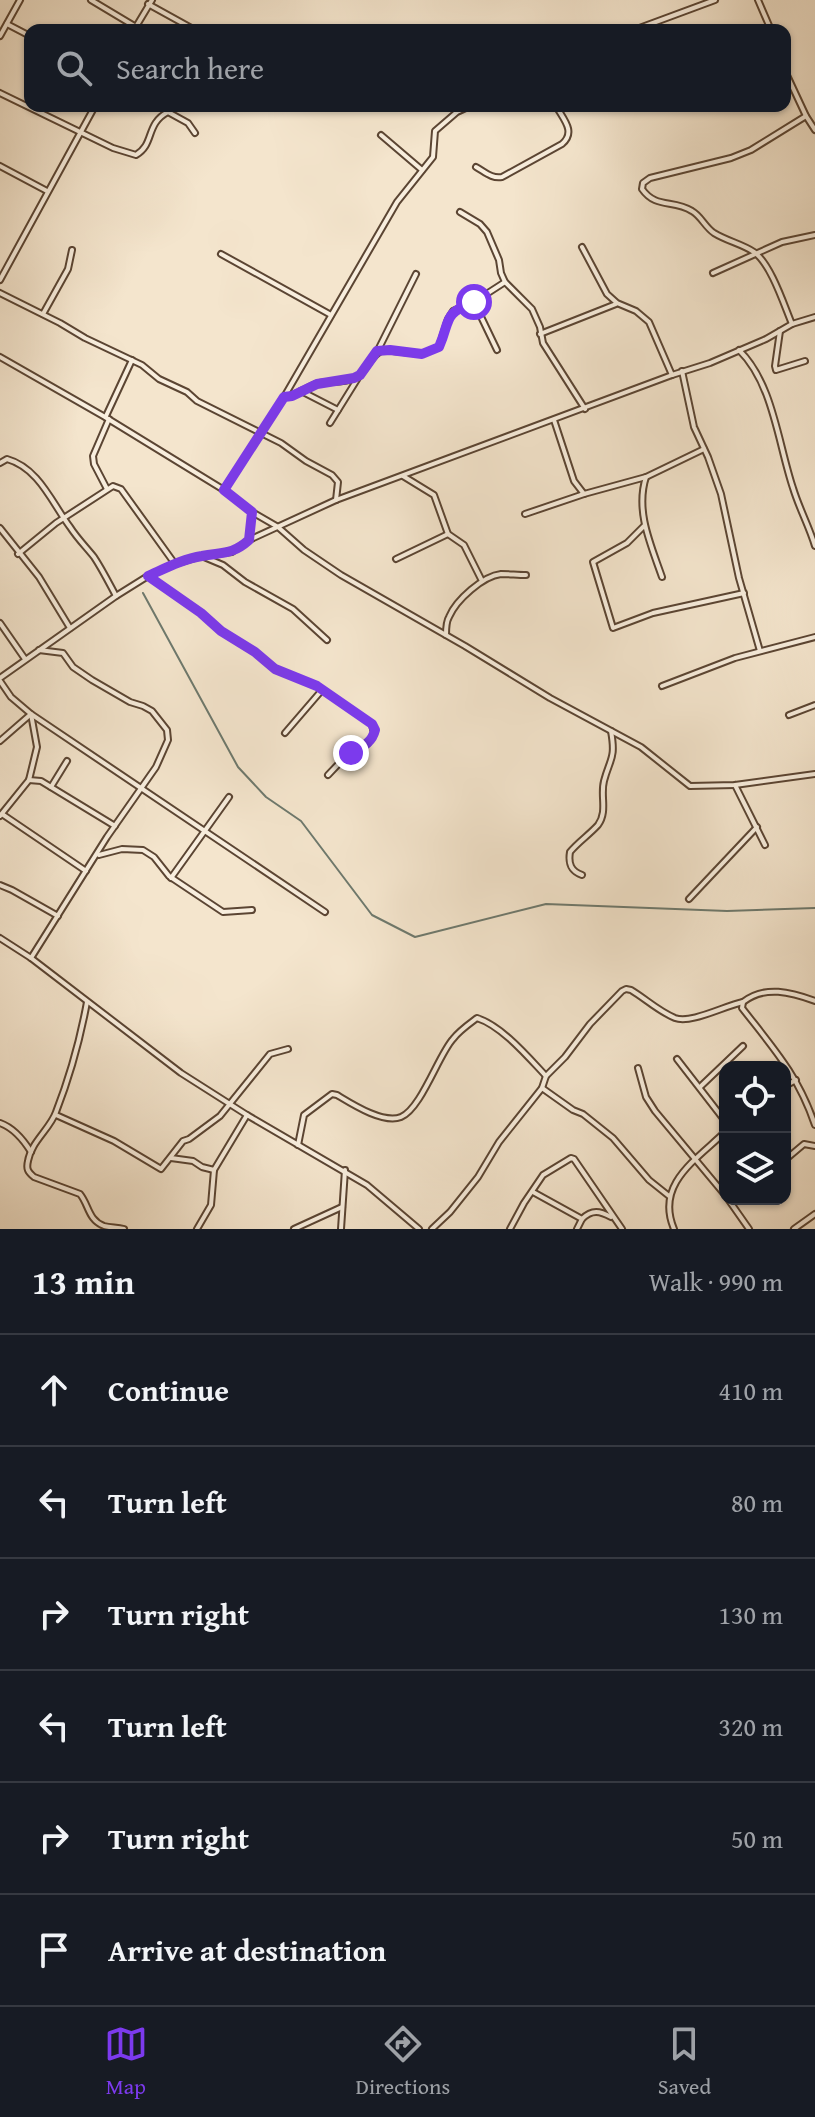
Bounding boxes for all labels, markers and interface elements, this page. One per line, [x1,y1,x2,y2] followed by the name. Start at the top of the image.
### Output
[24,24,791,112] search box
[52,46,96,90] icon: search
[116,46,264,90] text: Search here
[456,284,492,320] route start
[333,735,369,771] route end
[719,1061,791,1205] map controls
[719,1061,791,1133] button: locate
[719,1133,791,1205] button: layers
[32,1257,134,1306] text: 13 min
[649,1262,783,1301] text: Walk · 990 m
[32,1368,76,1412] icon: ahead
[108,1368,229,1412] text: Continue
[718,1371,783,1410] text: 410 m
[32,1480,76,1524] icon: left
[108,1480,227,1524] text: Turn left
[731,1483,783,1522] text: 80 m
[32,1592,76,1636] icon: right
[108,1592,249,1636] text: Turn right
[718,1595,783,1634] text: 130 m
[32,1704,76,1748] icon: left
[108,1704,227,1748] text: Turn left
[718,1707,783,1746] text: 320 m
[32,1816,76,1860] icon: right
[108,1816,249,1860] text: Turn right
[731,1819,783,1858] text: 50 m
[32,1928,76,1972] icon: arrive
[108,1928,386,1972] text: Arrive at destination
[104,2022,148,2102] tab: Map
[356,2022,450,2102] tab: Directions
[658,2022,711,2102] tab: Saved

